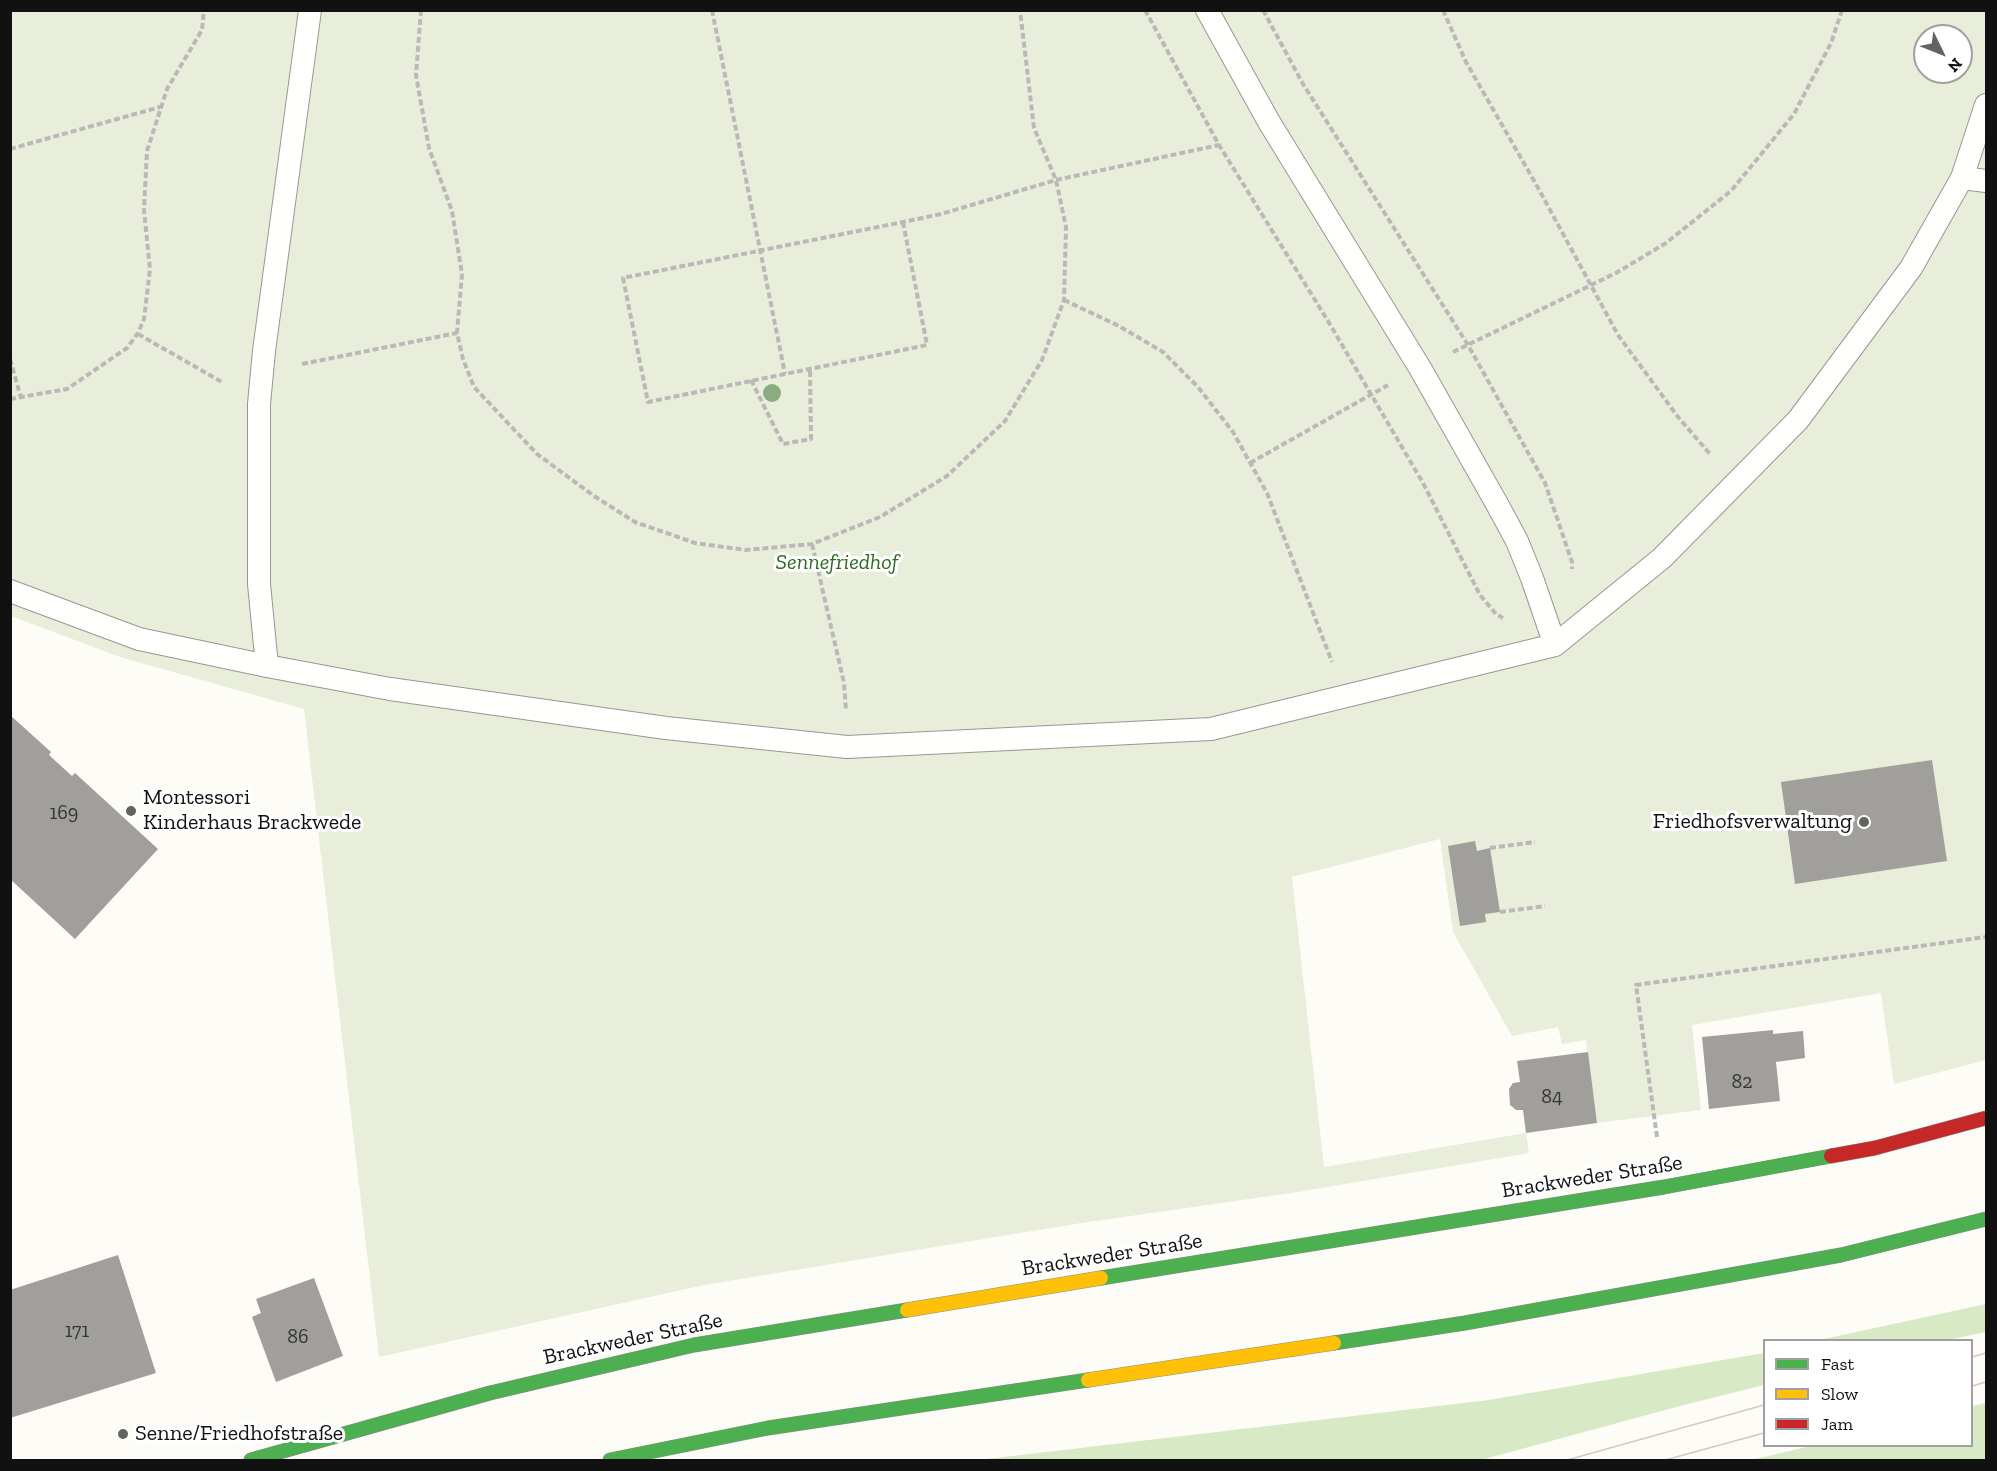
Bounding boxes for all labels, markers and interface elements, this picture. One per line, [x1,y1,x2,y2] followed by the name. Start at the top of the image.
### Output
[1913,24,1973,84] north arrow
[1944,54,1966,76] text: N
[776,550,898,576] park label: Sennefriedhof
[143,785,361,836] place label: Montessori Kinderhaus Brackwede
[50,801,78,825] house number: 169
[124,804,138,818] marker: Montessori Kinderhaus Brackwede
[1653,809,1852,835] place label: Friedhofsverwaltung
[1857,815,1871,829] marker: Friedhofsverwaltung
[1731,1070,1753,1094] house number: 82
[1541,1085,1563,1109] house number: 84
[1500,1150,1684,1204] street label: Brackweder Straße
[1020,1228,1204,1282] street label: Brackweder Straße
[541,1307,725,1371] street label: Brackweder Straße
[65,1319,89,1343] house number: 171
[287,1325,309,1349] house number: 86
[1763,1339,1973,1447] legend
[1821,1353,1854,1375] text: Fast
[1821,1383,1858,1405] text: Slow
[1821,1413,1853,1435] text: Jam
[135,1421,343,1447] place label: Senne/Friedhofstraße
[116,1427,130,1441] marker: Senne/Friedhofstraße

